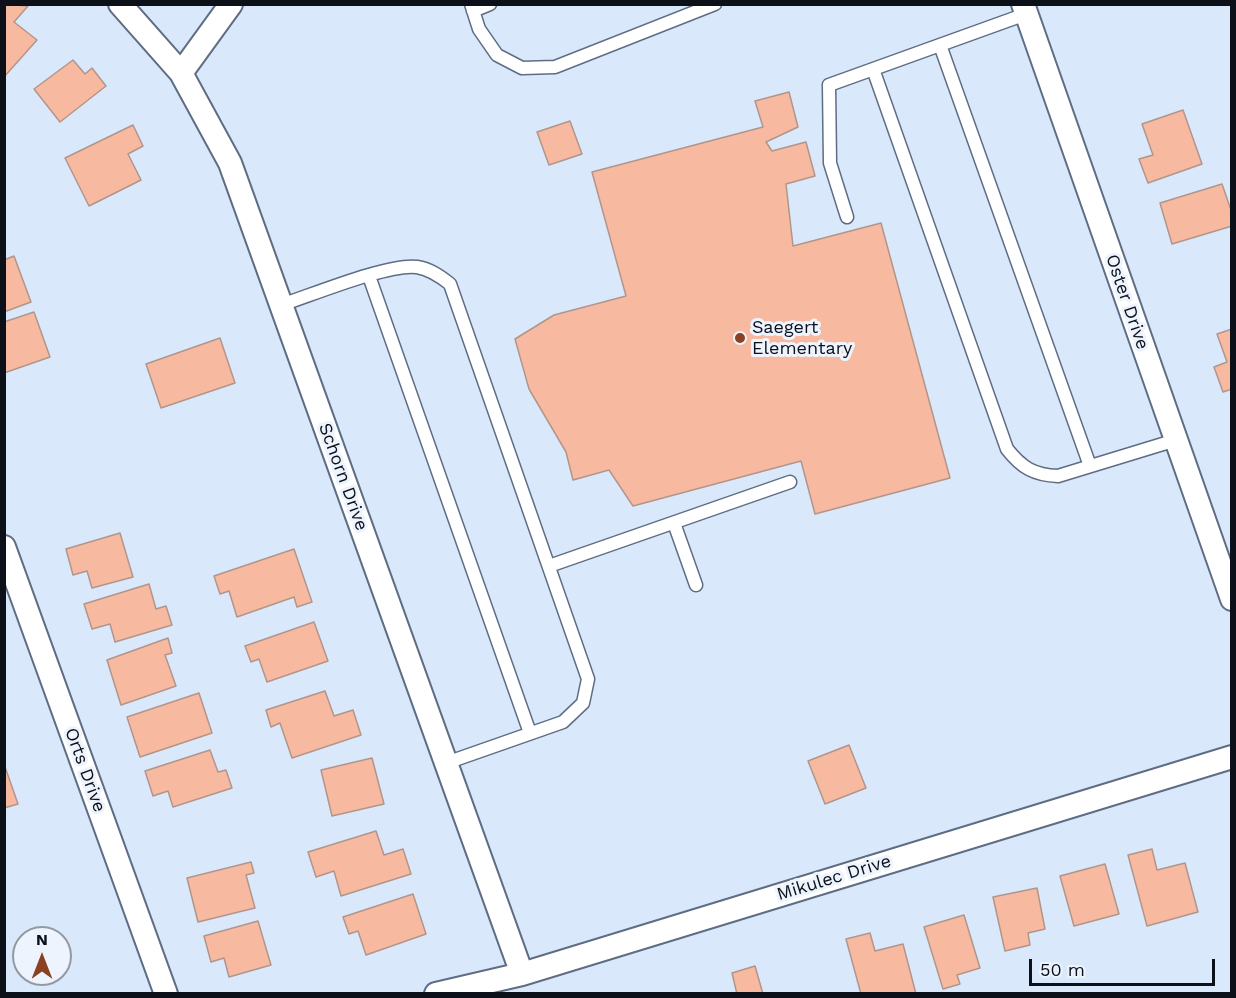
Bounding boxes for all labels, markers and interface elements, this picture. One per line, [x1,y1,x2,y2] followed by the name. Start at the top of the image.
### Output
[1101,252,1153,352] street label: Oster Drive
[752,317,852,360] place label: Saegert Elementary
[733,331,747,345] marker: Saegert Elementary
[314,420,372,534] street label: Schorn Drive
[60,725,110,815] street label: Orts Drive
[774,850,894,906] street label: Mikulec Drive
[12,926,72,986] north arrow
[36,930,48,949] text: N
[1032,947,1218,985] scale bar
[1040,959,1085,980] text: 50 m

